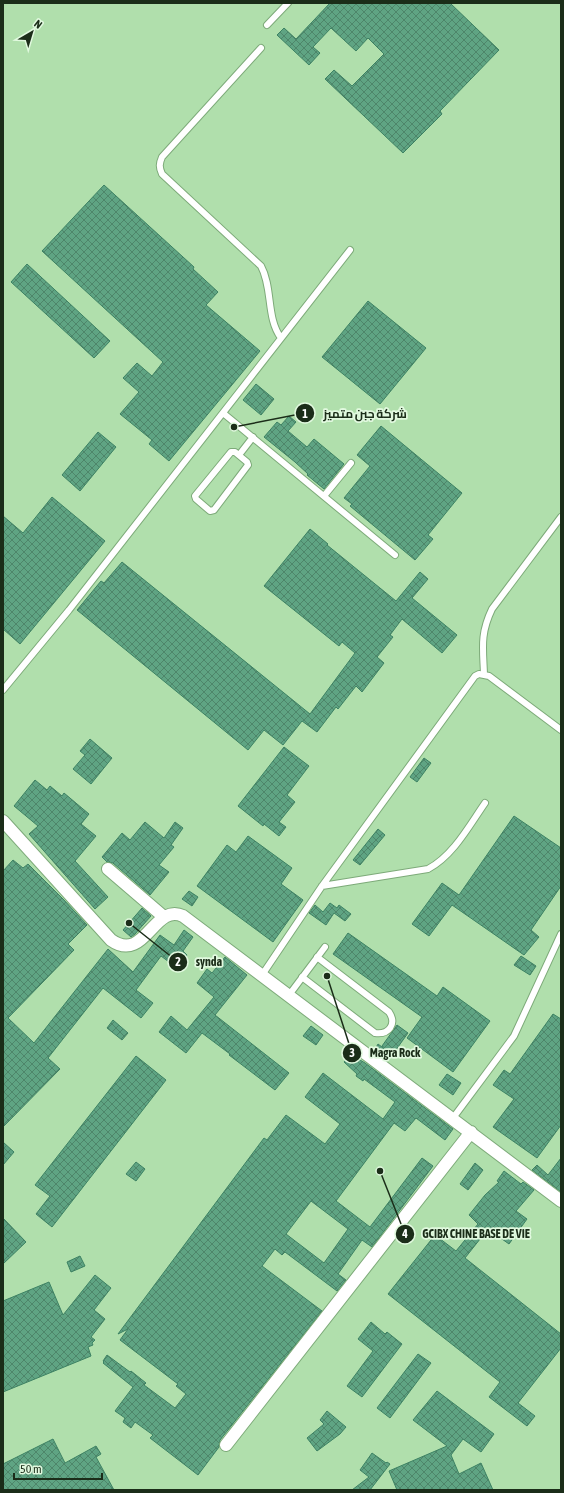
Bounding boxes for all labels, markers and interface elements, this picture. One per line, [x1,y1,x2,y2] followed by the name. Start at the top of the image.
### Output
[12,12,52,52] north arrow
[32,17,44,31] text: N
[295,401,415,425] callout: شركة جبن متميز
[302,407,308,421] text: 1
[322,407,407,422] text: شركة جبن متميز
[168,950,230,974] callout: synda
[175,955,181,969] text: 2
[196,955,223,969] text: synda
[342,1041,429,1065] callout: Magra Rock
[349,1046,355,1060] text: 3
[370,1046,421,1060] text: Magra Rock
[395,1222,538,1246] callout: GCIBX CHINE BASE DE VIE
[401,1227,408,1241] text: 4
[422,1227,530,1241] text: GCIBX CHINE BASE DE VIE
[14,1455,102,1481] scale bar
[20,1462,42,1476] text: 50 m

